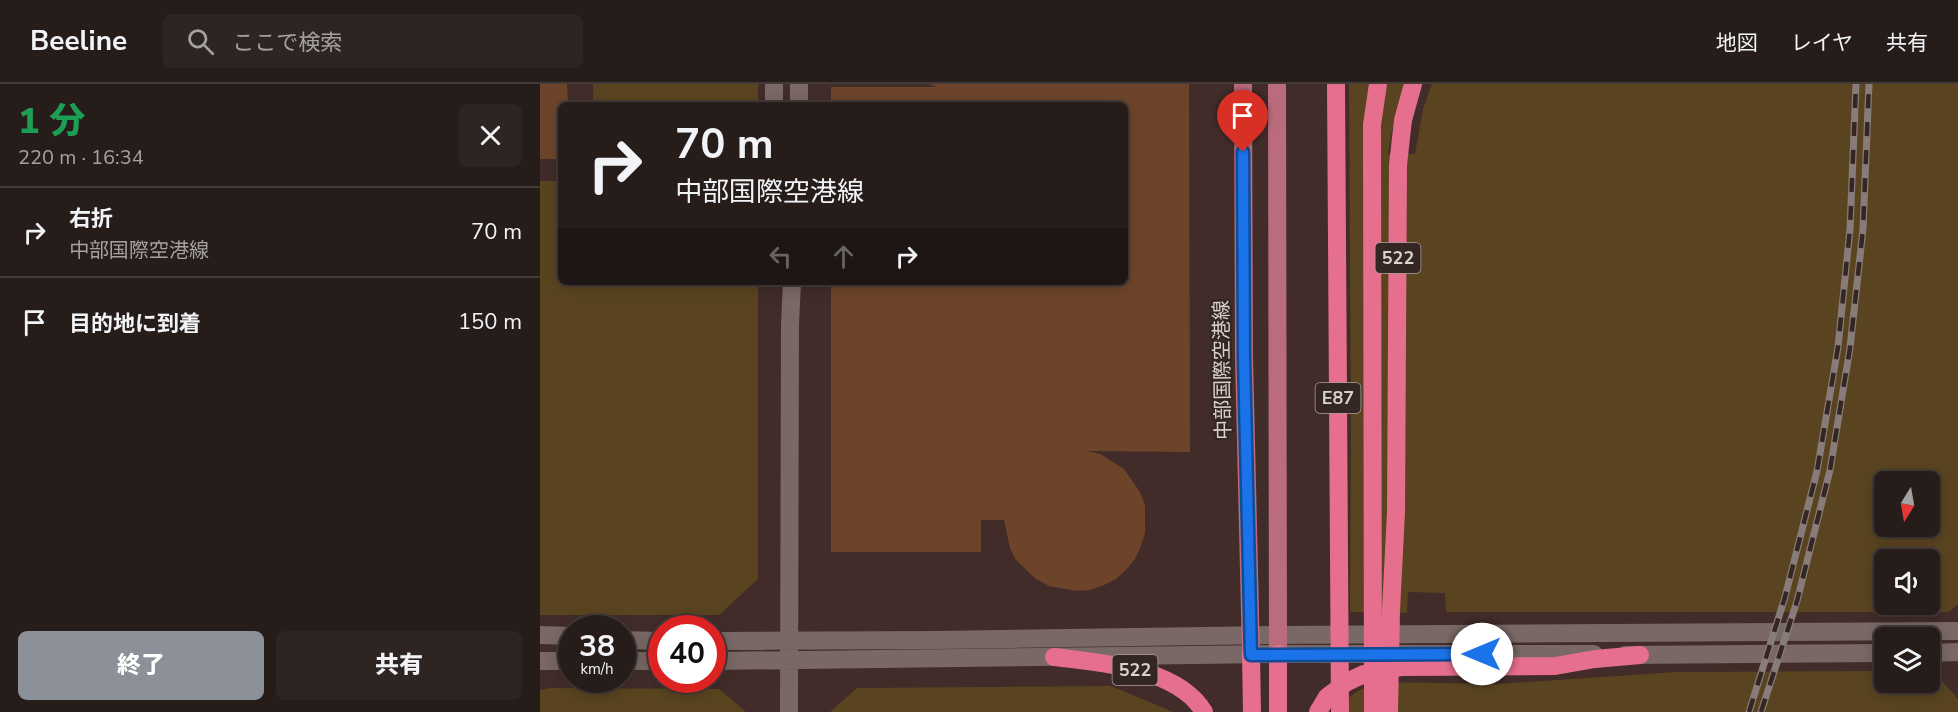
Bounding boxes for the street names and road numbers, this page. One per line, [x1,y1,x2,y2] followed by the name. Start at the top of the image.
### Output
[1376,243,1420,273] road number: 522
[1208,300,1237,440] street label: 中部国際空港線
[1316,383,1360,413] road number: E87
[1112,655,1158,685] road number: 522

